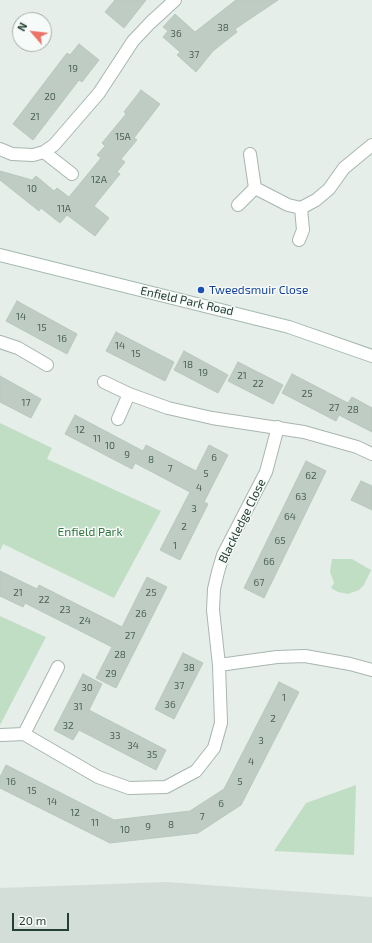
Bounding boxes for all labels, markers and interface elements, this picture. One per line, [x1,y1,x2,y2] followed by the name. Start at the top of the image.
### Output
[12,12,52,52] north arrow
[14,20,29,33] text: N
[217,22,229,34] house number: 38
[170,28,182,40] house number: 36
[189,49,199,61] house number: 37
[68,63,78,75] house number: 19
[44,91,56,103] house number: 20
[30,111,40,123] house number: 21
[115,131,131,143] house number: 15A
[91,174,107,186] house number: 12A
[27,183,37,195] house number: 10
[57,203,71,215] house number: 11A
[139,283,235,319] street label: Enfield Park Road
[209,283,308,297] place label: Tweedsmuir Close
[196,285,206,295] marker: Tweedsmuir Close
[16,311,26,323] house number: 14
[37,322,47,334] house number: 15
[57,333,67,345] house number: 16
[115,340,125,352] house number: 14
[131,348,141,360] house number: 15
[183,359,193,371] house number: 18
[198,367,208,379] house number: 19
[237,370,247,382] house number: 21
[252,378,264,390] house number: 22
[302,388,312,400] house number: 25
[21,397,31,409] house number: 17
[329,402,339,414] house number: 27
[347,404,359,416] house number: 28
[75,424,85,436] house number: 12
[93,433,101,445] house number: 11
[105,440,115,452] house number: 10
[124,449,130,461] house number: 9
[211,452,217,464] house number: 6
[148,454,154,466] house number: 8
[167,463,173,475] house number: 7
[203,468,209,480] house number: 5
[305,470,317,482] house number: 62
[215,477,269,565] street label: Blackledge Close
[196,482,202,494] house number: 4
[295,491,307,503] house number: 63
[191,503,197,515] house number: 3
[284,511,296,523] house number: 64
[181,521,187,533] house number: 2
[57,525,123,539] park label: Enfield Park
[274,535,286,547] house number: 65
[173,540,177,552] house number: 1
[263,556,275,568] house number: 66
[254,577,264,589] house number: 67
[13,587,23,599] house number: 21
[146,587,156,599] house number: 25
[38,594,50,606] house number: 22
[59,604,71,616] house number: 23
[135,608,147,620] house number: 26
[79,615,91,627] house number: 24
[125,630,135,642] house number: 27
[114,649,126,661] house number: 28
[183,662,195,674] house number: 38
[105,668,117,680] house number: 29
[174,680,184,692] house number: 37
[81,682,93,694] house number: 30
[282,692,286,704] house number: 1
[164,699,176,711] house number: 36
[73,701,83,713] house number: 31
[270,713,276,725] house number: 2
[62,720,74,732] house number: 32
[109,730,121,742] house number: 33
[258,735,264,747] house number: 3
[127,740,139,752] house number: 34
[147,749,157,761] house number: 35
[248,756,254,768] house number: 4
[6,776,16,788] house number: 16
[237,776,243,788] house number: 5
[27,785,37,797] house number: 15
[47,796,57,808] house number: 14
[218,798,224,810] house number: 6
[70,807,80,819] house number: 12
[199,811,205,823] house number: 7
[91,817,99,829] house number: 11
[168,819,174,831] house number: 8
[145,821,151,833] house number: 9
[120,824,130,836] house number: 10
[14,905,71,931] scale bar
[19,913,46,927] text: 20 m

